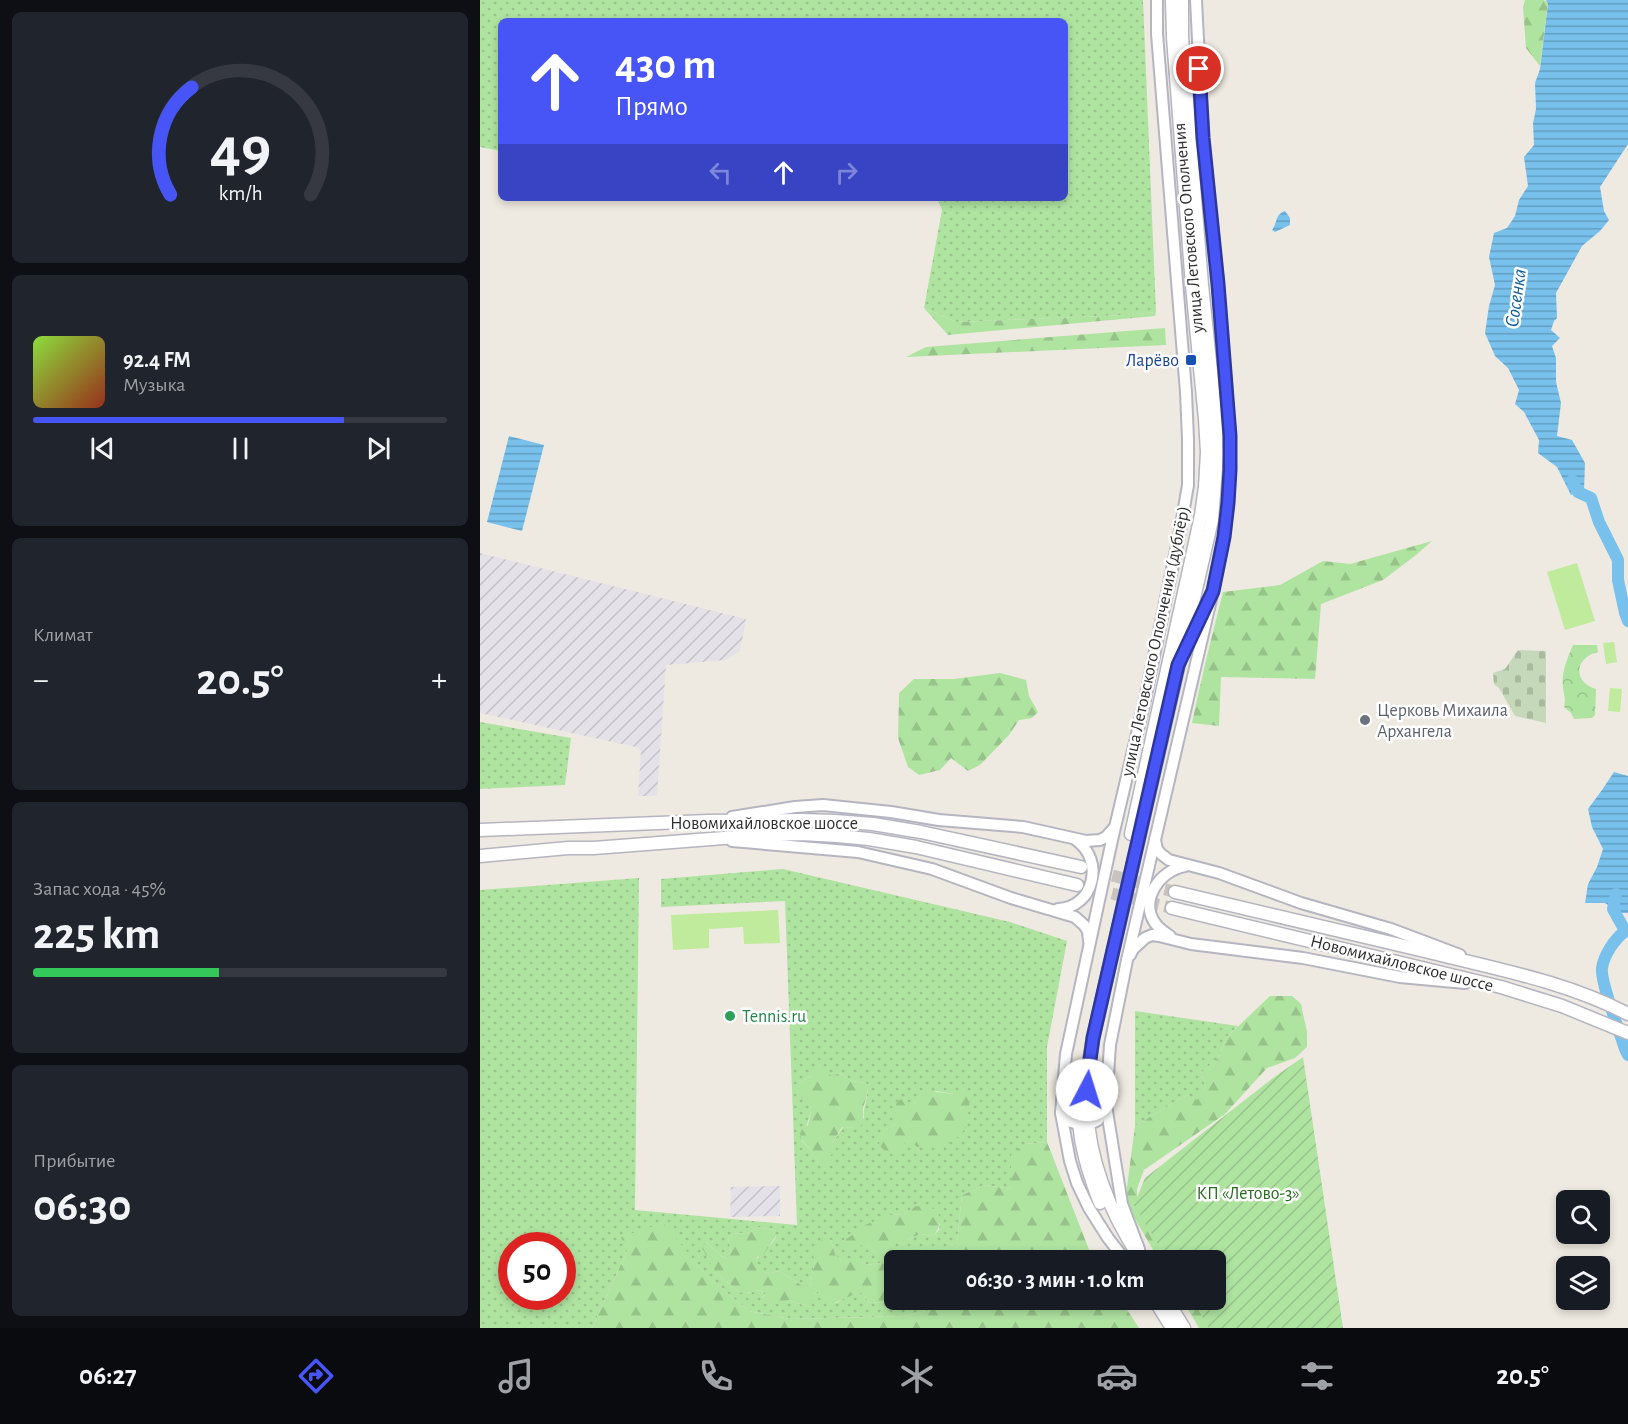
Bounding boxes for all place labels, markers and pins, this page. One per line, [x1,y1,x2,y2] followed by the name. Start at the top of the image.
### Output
[1173,43,1224,94] pin
[1126,352,1179,370] place label: Ларёво
[1184,353,1198,367] marker: Ларёво
[1377,702,1508,741] place label: Церковь Михаила Архангела
[1358,713,1372,727] marker: Церковь Михаила Архангела
[742,1008,806,1026] place label: Tennis.ru
[723,1009,737,1023] marker: Tennis.ru

